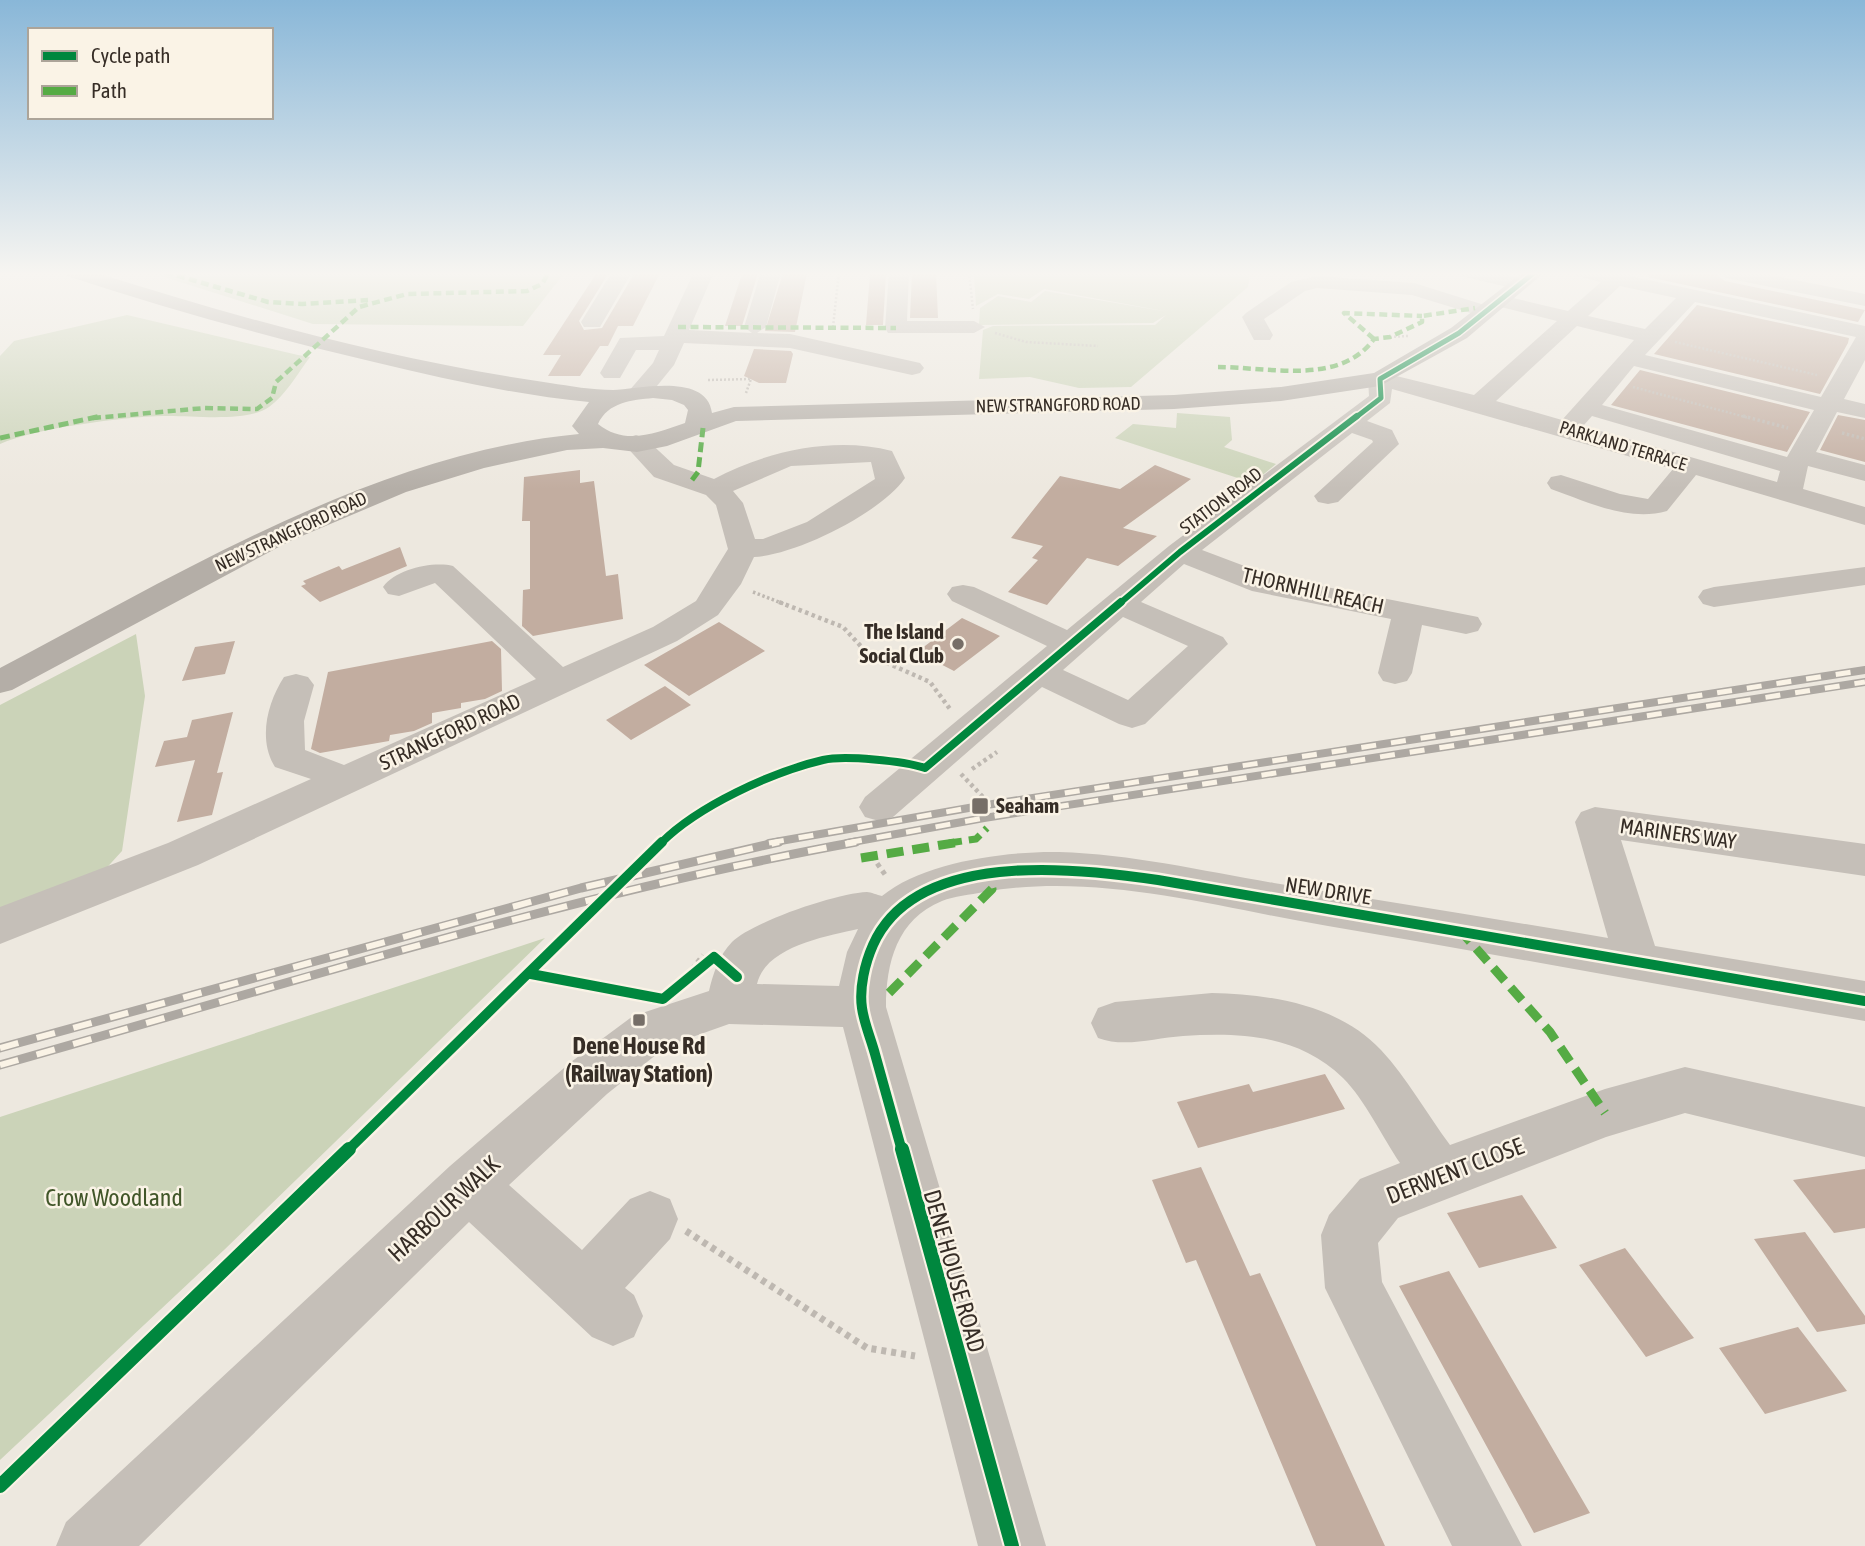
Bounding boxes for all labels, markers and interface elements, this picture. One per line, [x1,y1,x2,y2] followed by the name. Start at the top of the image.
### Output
[28,28,273,119] legend
[91,43,170,67] text: Cycle path
[91,78,127,102] text: Path
[975,393,1141,416] street label: NEW STRANGFORD ROAD
[1557,416,1690,475] street label: PARKLAND TERRACE
[1176,463,1266,538] street label: STATION ROAD
[212,487,370,576] street label: NEW STRANGFORD ROAD
[1240,562,1386,618] street label: THORNHILL REACH
[859,619,944,667] place label: The Island Social Club
[950,636,966,652] marker: The Island Social Club
[375,688,524,774] street label: STRANGFORD ROAD
[996,793,1059,817] place label: Seaham
[970,796,990,816] marker: Seaham
[1618,813,1738,853] street label: MARINERS WAY
[1284,871,1373,909] street label: NEW DRIVE
[631,1012,647,1028] marker: Dene House Rd (Railway Station)
[565,1032,713,1087] place label: Dene House Rd (Railway Station)
[1382,1132,1527,1209] street label: DERWENT CLOSE
[382,1150,505,1267] street label: HARBOUR WALK
[45,1184,183,1211] park label: Crow Woodland
[918,1186,991,1355] street label: DENE HOUSE ROAD

